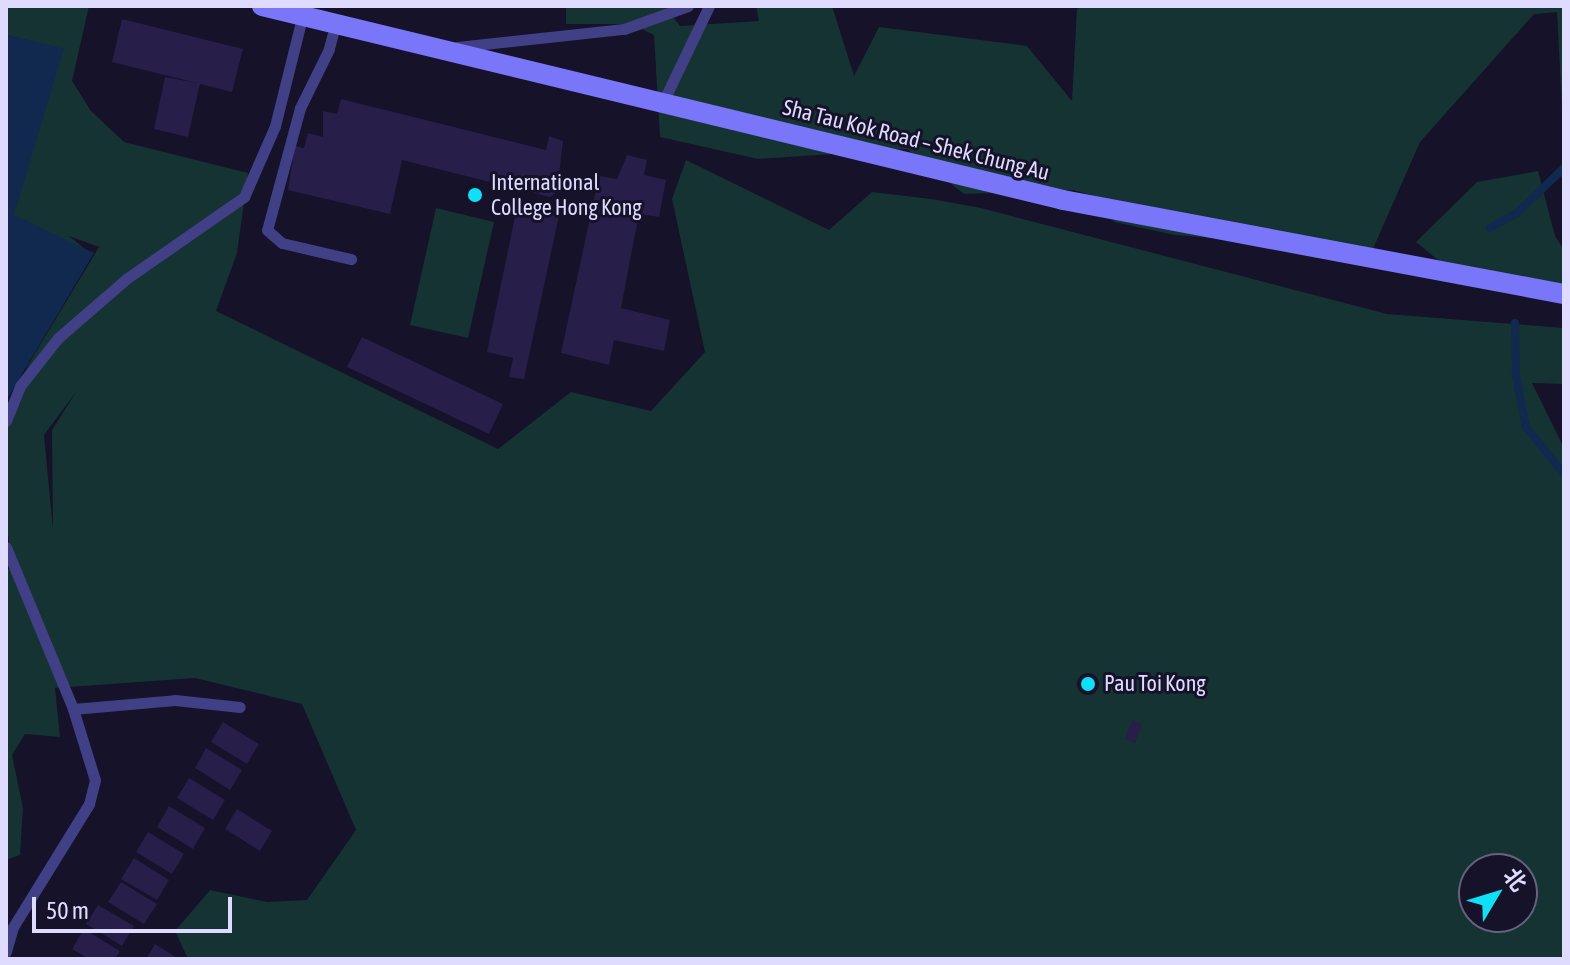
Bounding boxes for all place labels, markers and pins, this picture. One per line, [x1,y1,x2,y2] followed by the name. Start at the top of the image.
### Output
[491,169,642,220] place label: International College Hong Kong
[466,186,484,204] marker: International College Hong Kong
[1104,671,1206,697] place label: Pau Toi Kong
[1079,675,1097,693] marker: Pau Toi Kong

